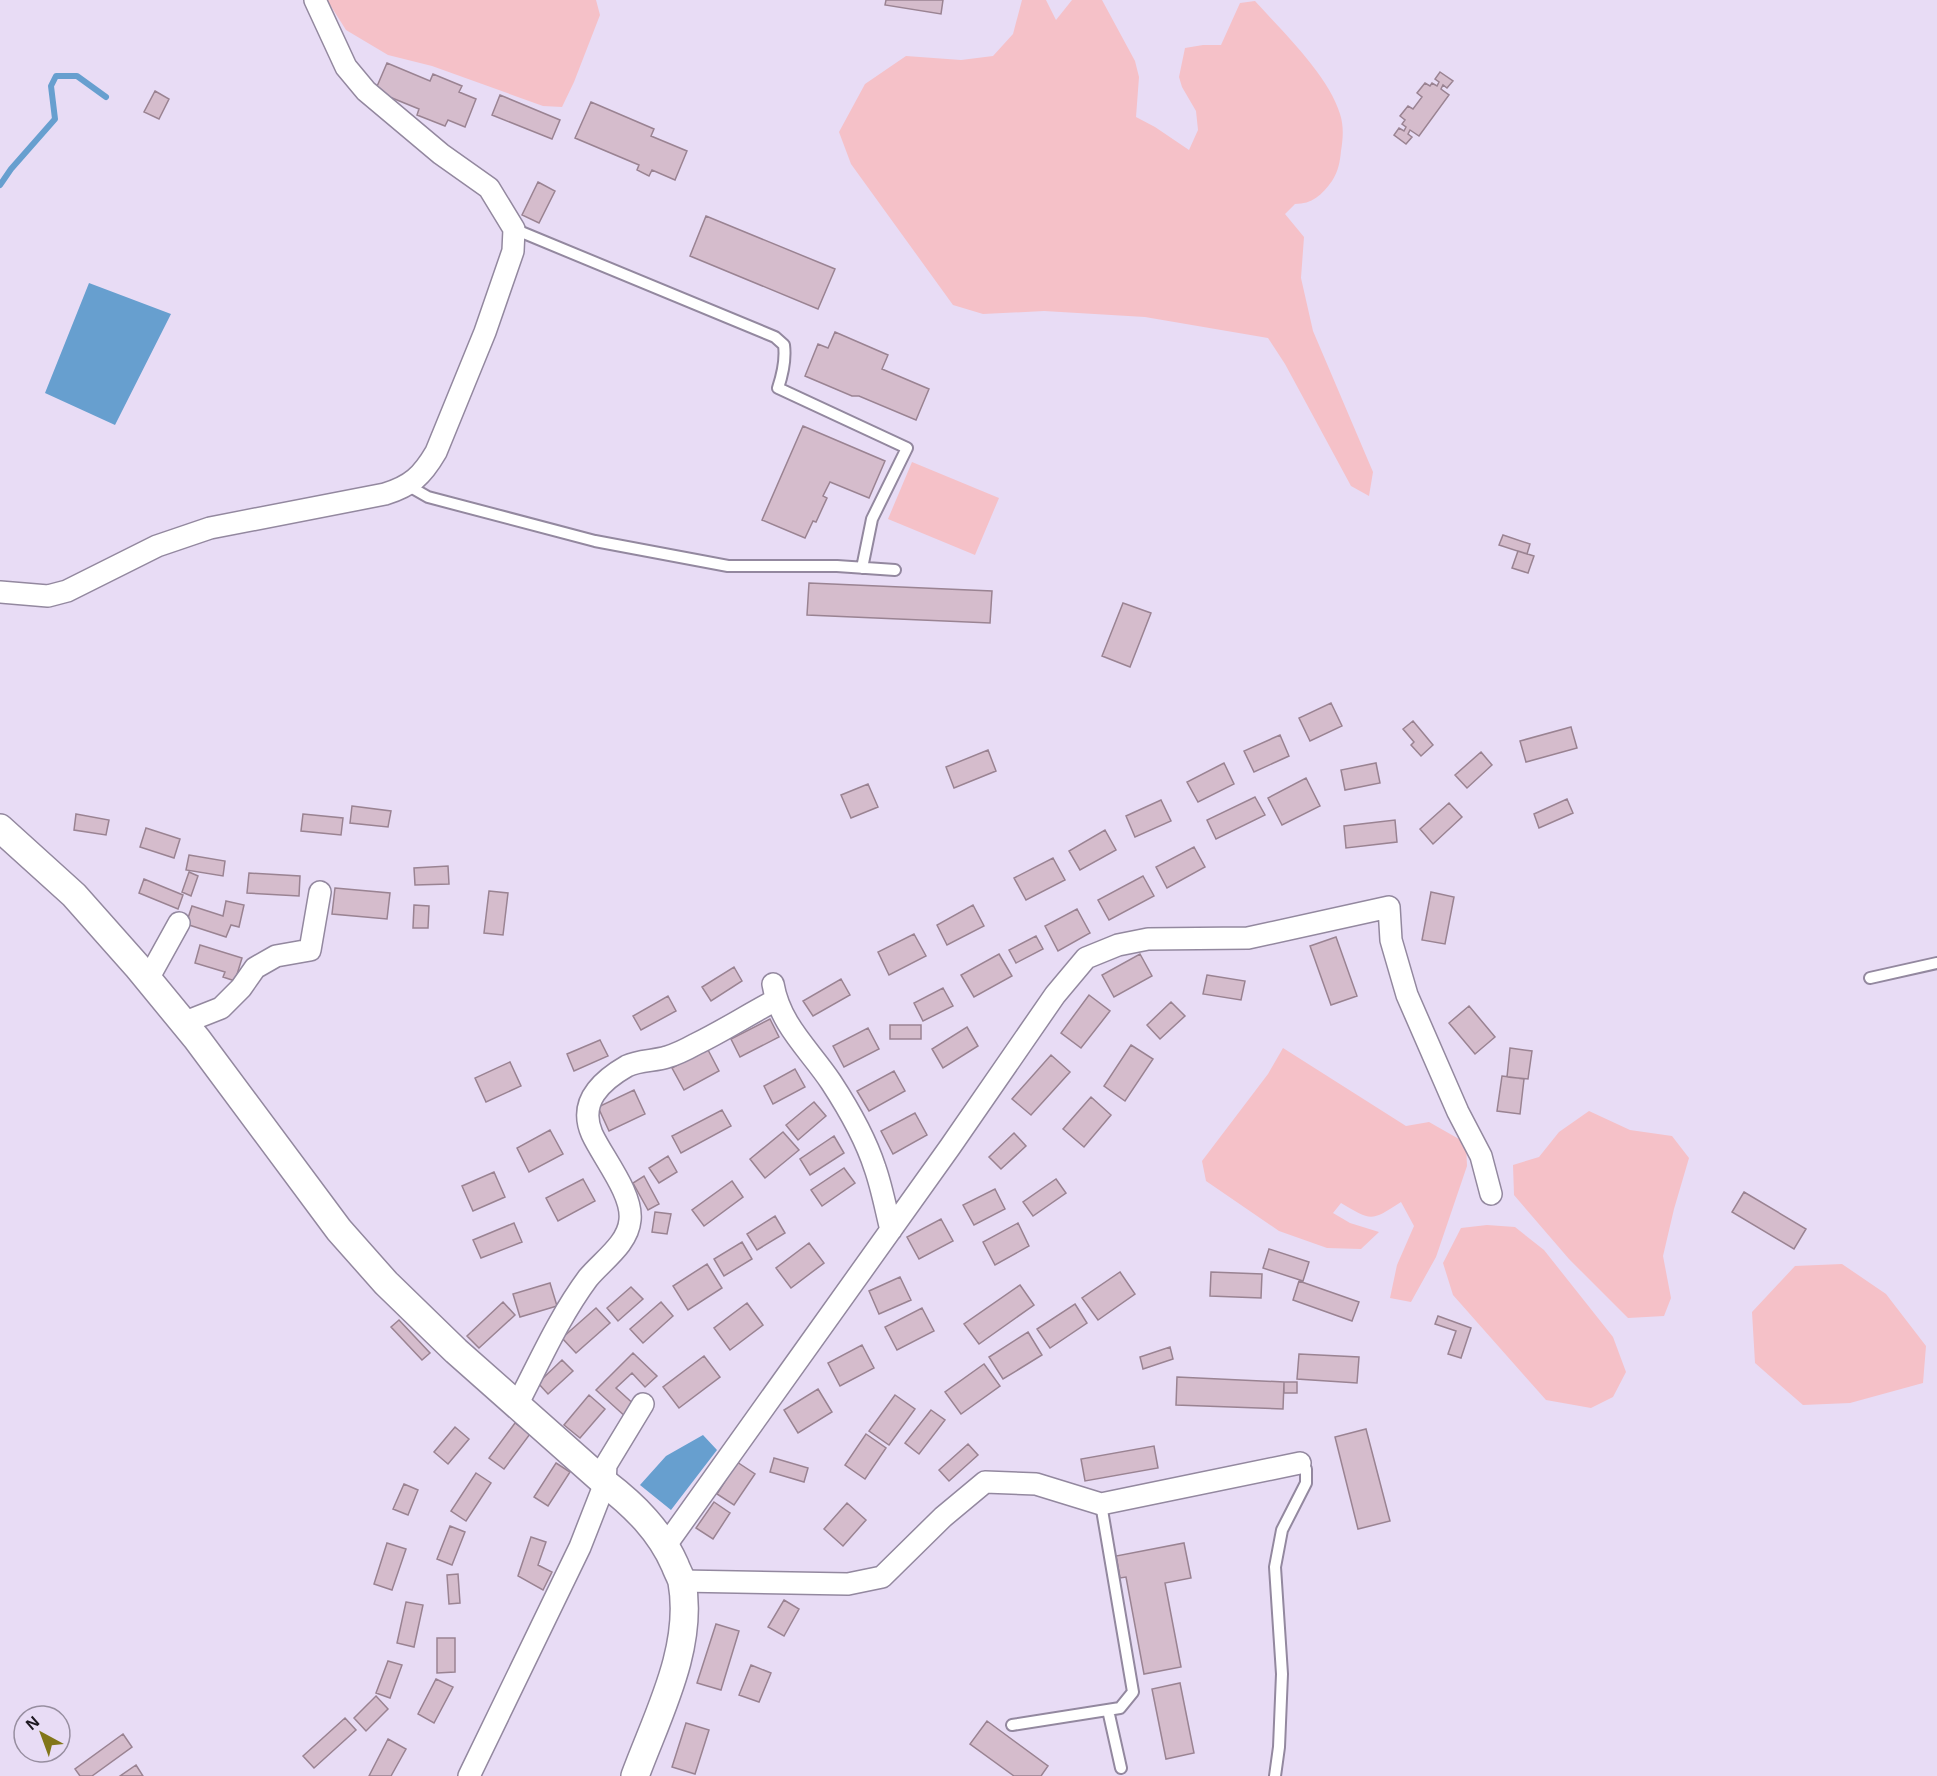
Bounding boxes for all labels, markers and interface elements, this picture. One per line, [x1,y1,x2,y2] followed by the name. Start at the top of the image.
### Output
[12,1704,72,1764] north arrow
[23,1713,42,1733] text: N

